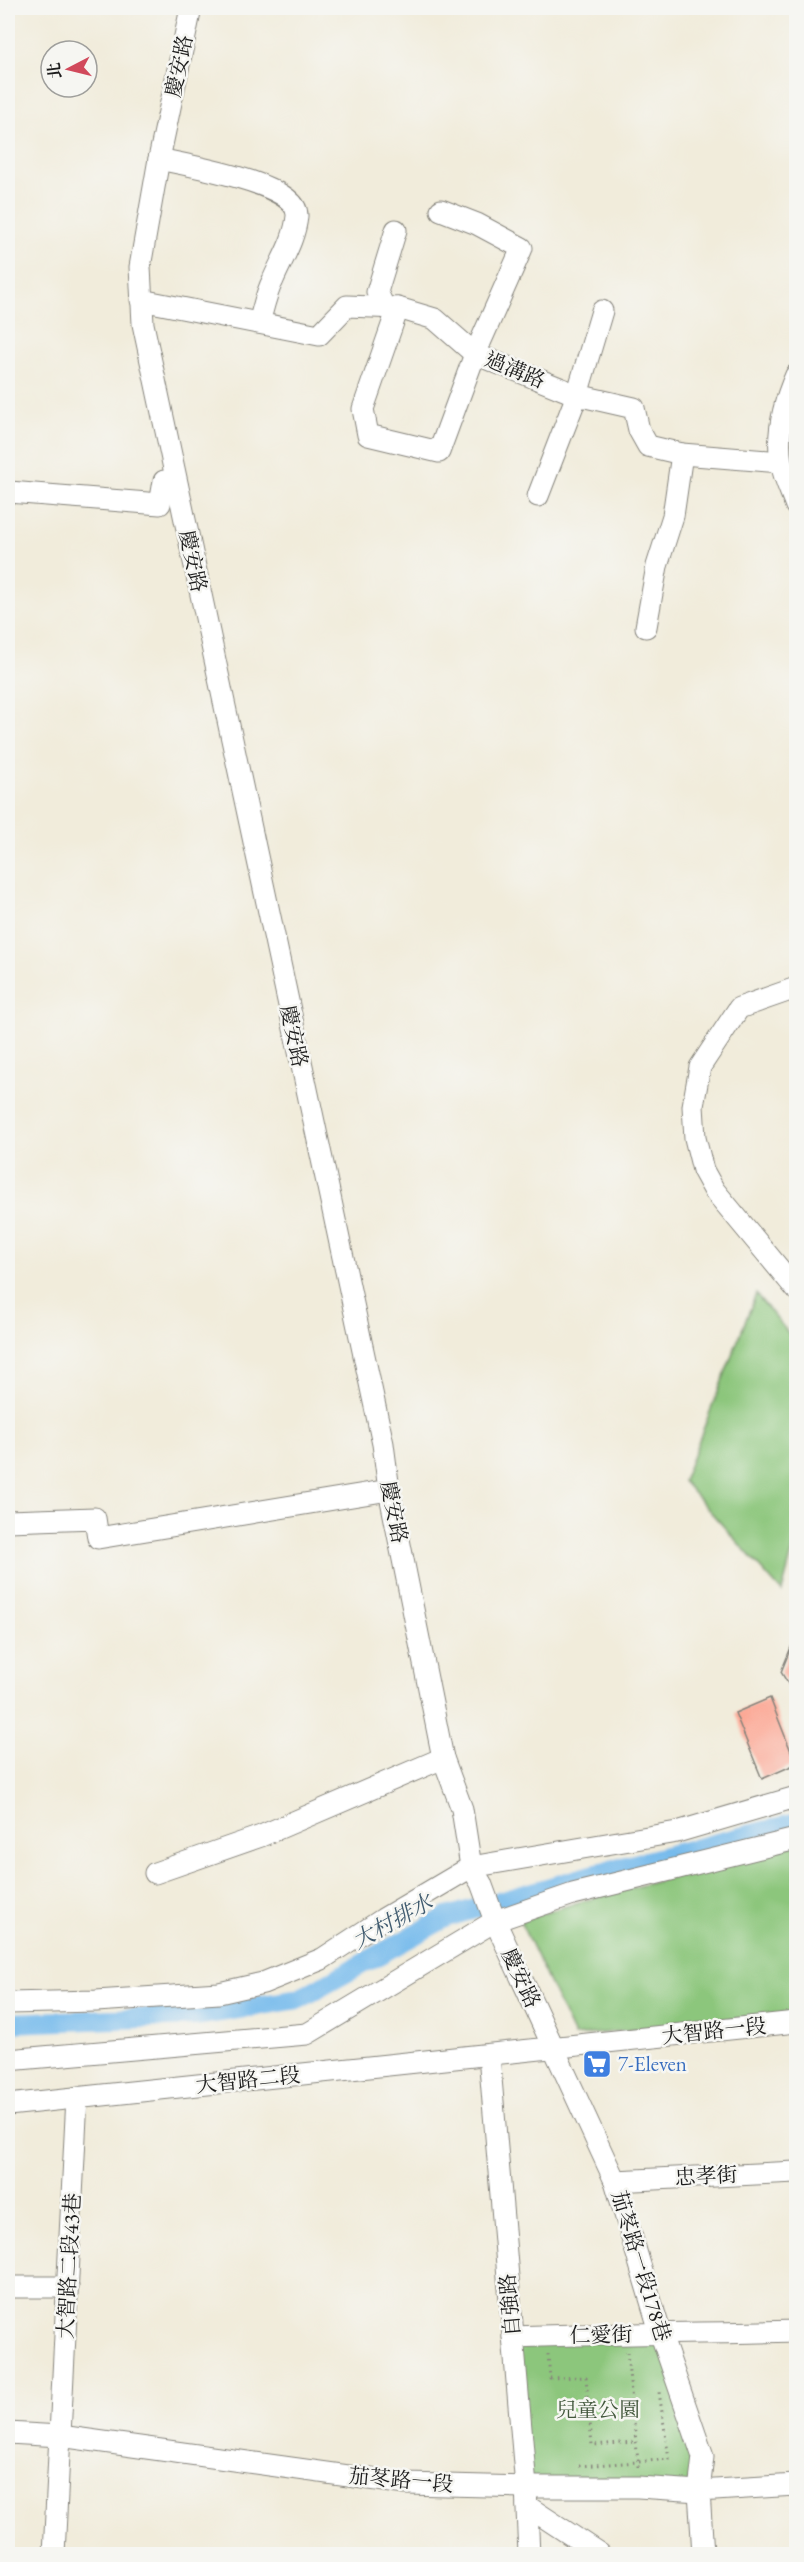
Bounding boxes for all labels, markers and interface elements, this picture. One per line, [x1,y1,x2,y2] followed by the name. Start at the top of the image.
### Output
[159,32,198,100] street label: 慶安路
[39,39,99,99] north arrow
[43,62,66,80] text: 北
[481,345,549,394] street label: 過溝路
[174,527,213,595] street label: 慶安路
[275,1002,314,1070] street label: 慶安路
[375,1478,414,1545] street label: 慶安路
[347,1886,439,1955] water label: 大村排水
[496,1944,547,2012] street label: 慶安路
[660,2012,768,2049] street label: 大智路一段
[581,2048,613,2080] supermarket icon: 7-Eleven
[618,2050,687,2077] place label: 7-Eleven
[194,2061,302,2098] street label: 大智路二段
[674,2160,738,2191] street label: 忠孝街
[606,2187,677,2345] street label: 茄苳路一段178巷
[51,2192,86,2340] street label: 大智路二段43巷
[493,2272,526,2338] street label: 自強路
[569,2320,633,2349] street label: 仁愛街
[556,2396,640,2423] park label: 兒童公園
[348,2461,455,2498] street label: 茄苳路一段

